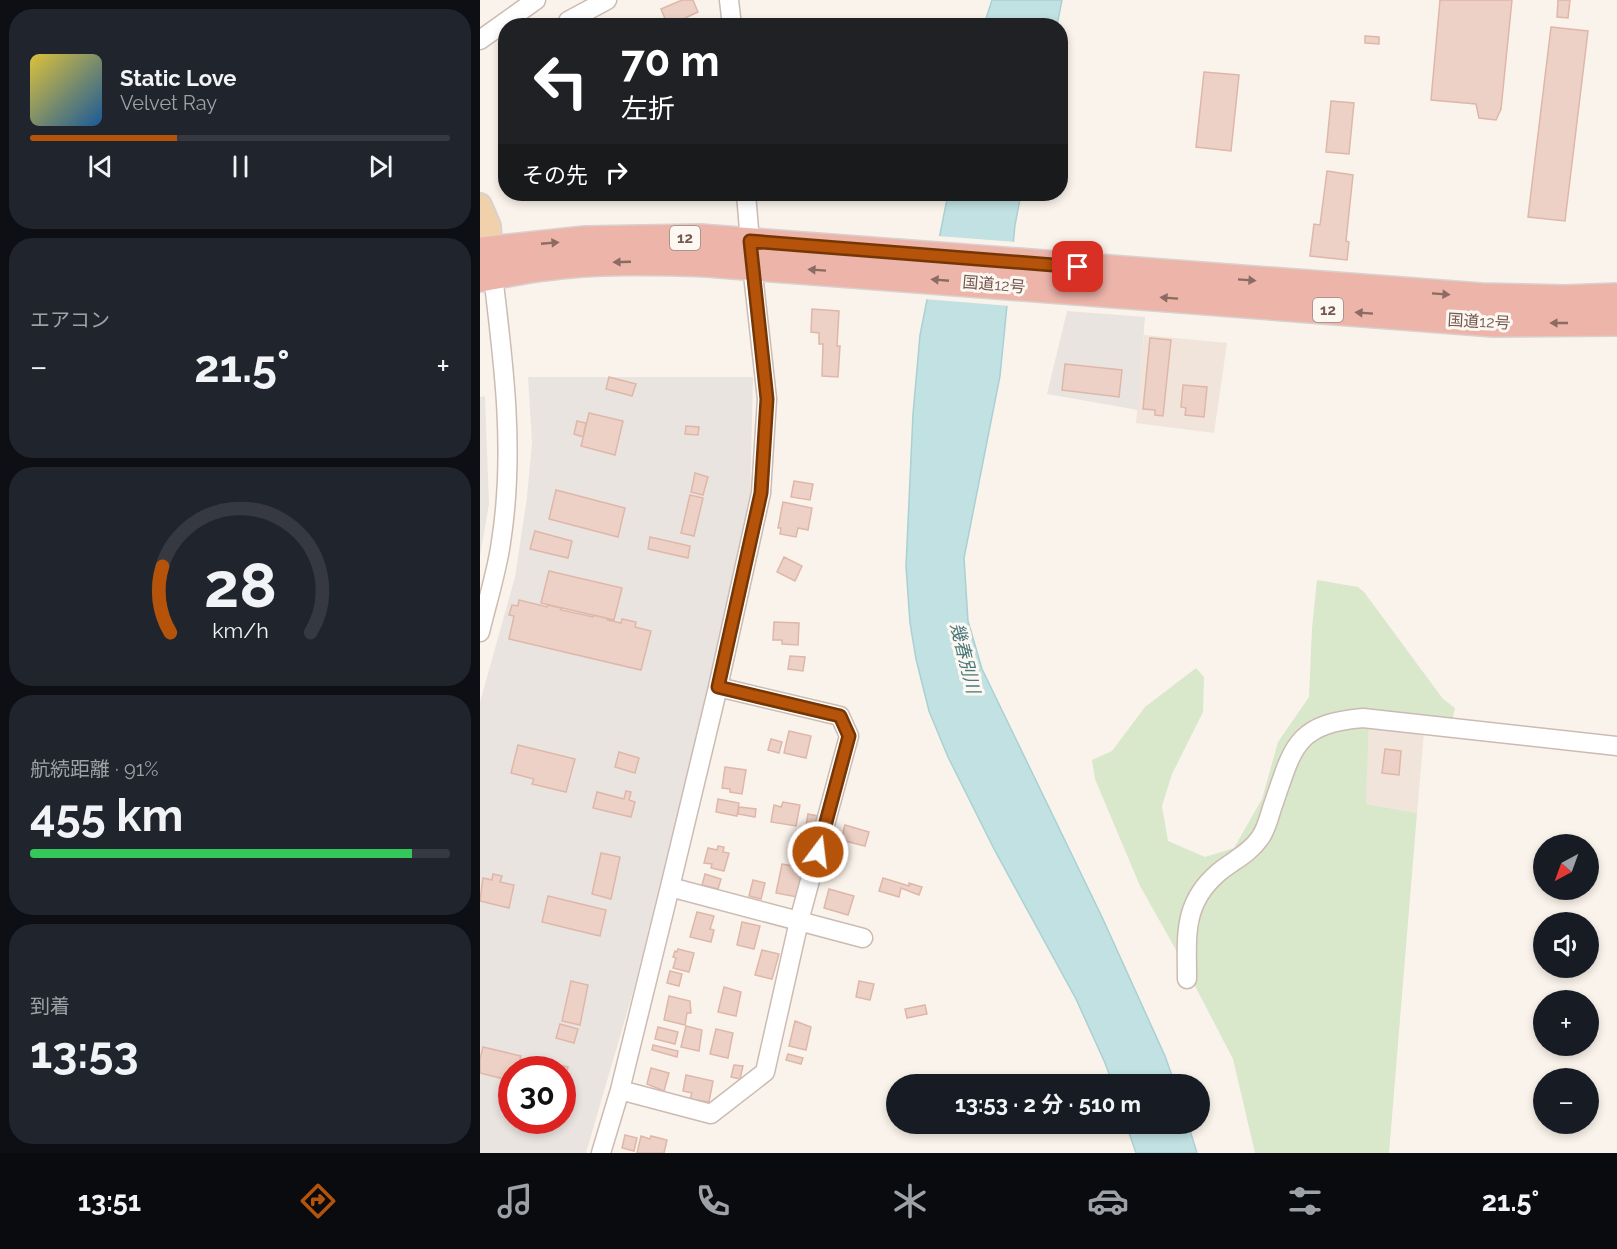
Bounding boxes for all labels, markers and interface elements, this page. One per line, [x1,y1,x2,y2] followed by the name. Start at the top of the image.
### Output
[621,37,720,86] text: 70 m
[522,42,600,120] icon: left
[120,65,237,91] text: Static Love
[120,91,217,115] text: Velvet Ray
[621,93,675,124] text: 左折
[84,150,117,183] icon: previous
[224,150,257,183] icon: pause
[364,150,397,183] icon: next
[600,156,633,189] icon: right
[522,162,588,188] text: その先
[670,226,700,250] road number: 12
[541,238,560,248] one-way arrow
[1052,241,1103,292] pin
[1061,250,1094,283] icon: arrive
[613,257,632,267] one-way arrow
[807,265,826,275] one-way arrow
[962,272,1026,297] street label: 国道12号
[930,275,949,285] one-way arrow
[1237,275,1256,285] one-way arrow
[1432,290,1451,299] one-way arrow
[1160,293,1179,303] one-way arrow
[1313,298,1343,322] road number: 12
[30,308,110,332] text: エアコン
[1354,308,1373,318] one-way arrow
[1447,310,1511,333] street label: 国道12号
[1549,318,1568,328] one-way arrow
[194,340,290,393] text: 21.5°
[30,347,48,386] text: −
[436,347,450,386] text: +
[204,549,276,623] text: 28
[212,619,268,644] text: km/h
[947,620,985,697] water label: 幾春別川
[30,757,159,781] text: 航続距離 · 91%
[30,789,183,842] text: 455 km
[786,820,850,884] position arrow
[1533,834,1599,900] north arrow
[1533,834,1599,1134] map controls
[1533,912,1599,978] button: sound
[1533,990,1599,1056] button: +
[30,994,70,1018] text: 到着
[30,1026,139,1079] text: 13:53
[498,1056,576,1134] speed limit sign: 30
[1533,1068,1599,1134] button: −
[955,1091,1141,1117] text: 13:53 · 2 分 · 510 m
[297,1180,339,1222] icon: directions
[494,1180,536,1222] icon: music
[692,1180,734,1222] icon: phone
[889,1180,931,1222] icon: climate
[1087,1180,1129,1222] icon: car
[1284,1180,1326,1222] icon: filters
[78,1186,141,1217] text: 13:51
[1482,1186,1539,1217] text: 21.5°

